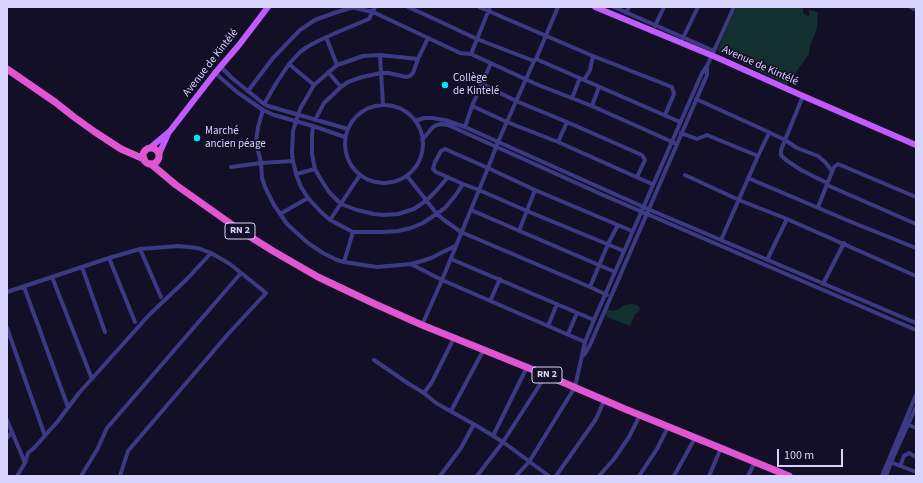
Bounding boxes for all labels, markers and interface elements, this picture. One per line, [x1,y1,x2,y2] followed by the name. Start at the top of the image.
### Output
[180,27,242,99] street label: Avenue de Kintélé
[720,43,800,89] street label: Avenue de Kintélé
[453,72,499,98] place label: Collège de Kintelé
[440,80,450,90] marker: Collège de Kintelé
[205,125,266,151] place label: Marché ancien péage
[192,133,202,143] marker: Marché ancien péage
[225,223,255,239] road number: RN 2
[532,367,562,383] road number: RN 2
[779,441,845,467] scale bar
[784,447,814,464] text: 100 m

